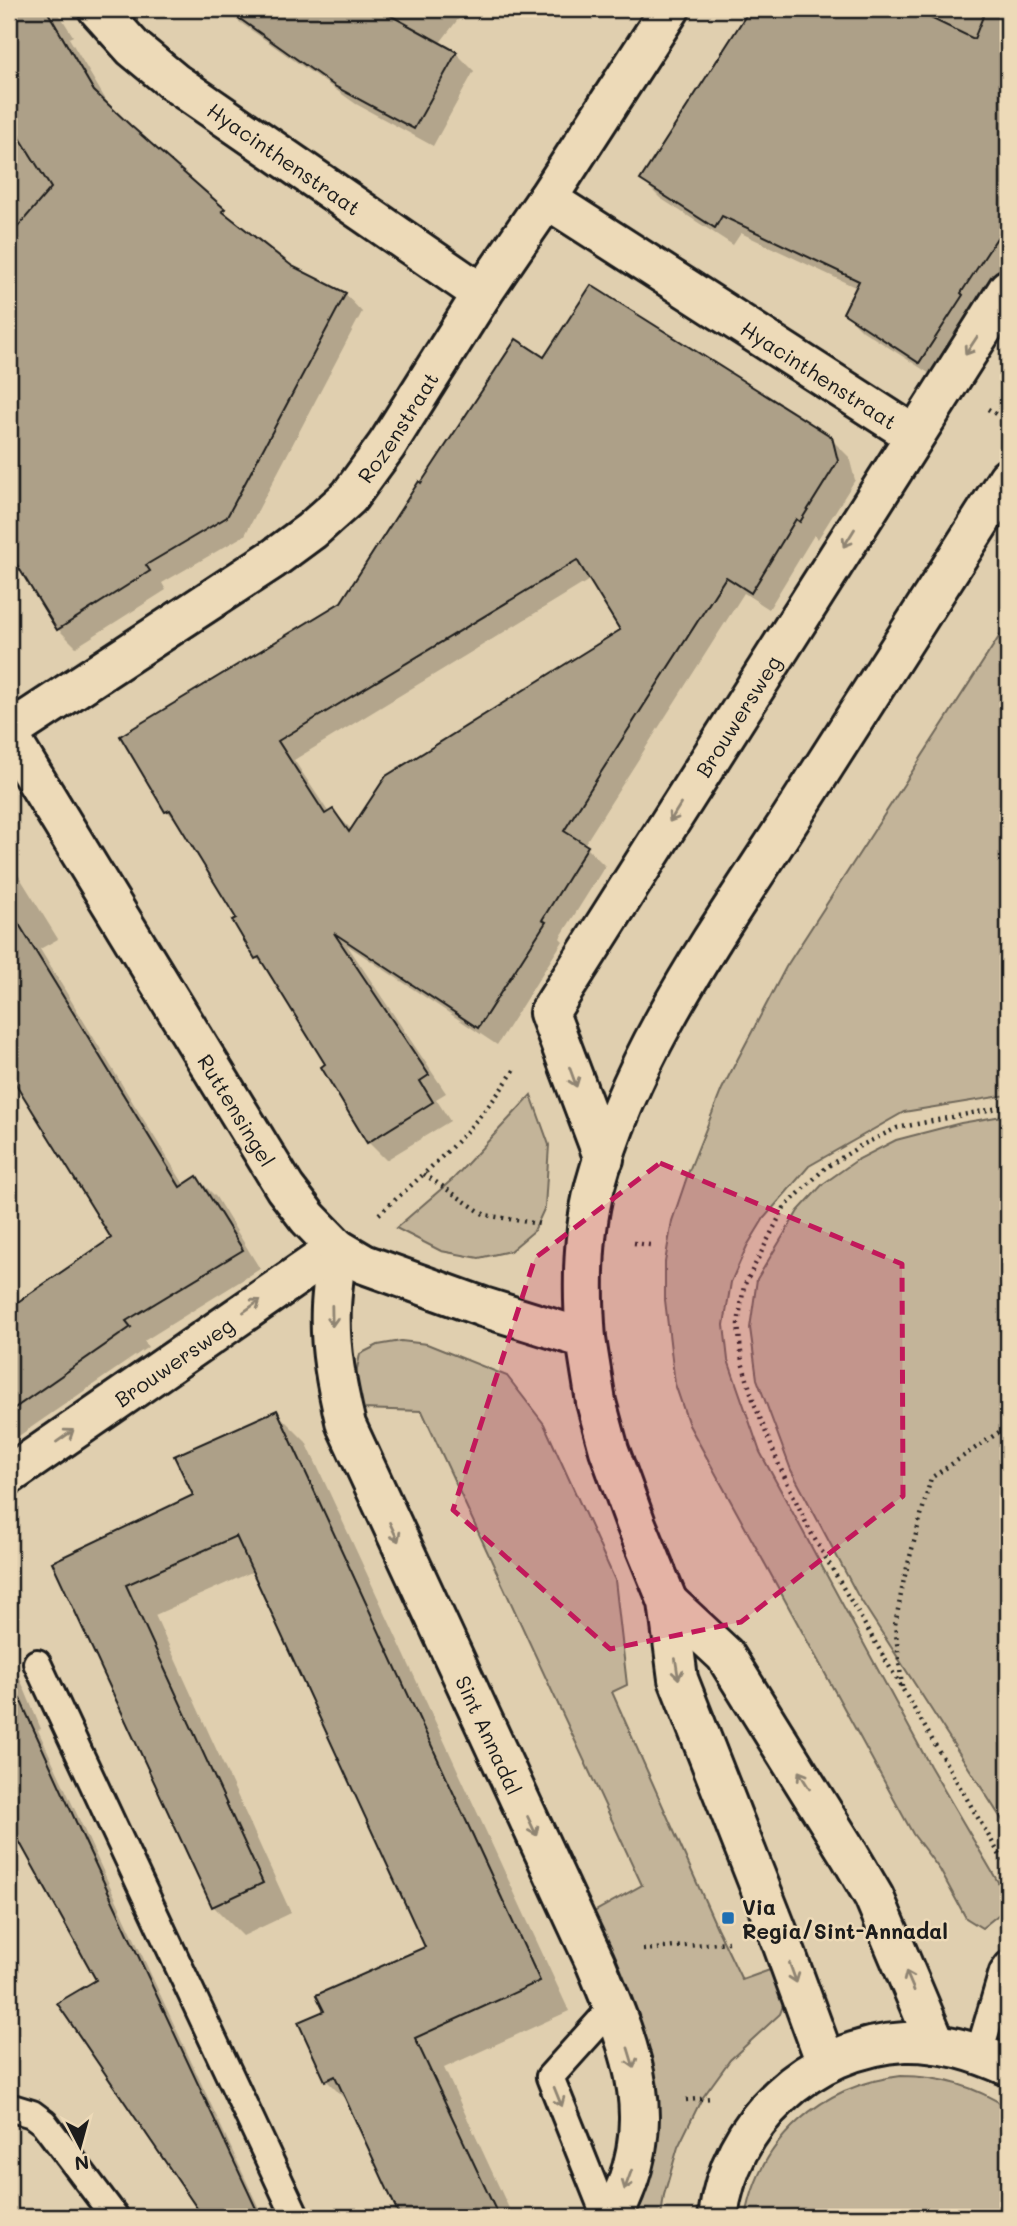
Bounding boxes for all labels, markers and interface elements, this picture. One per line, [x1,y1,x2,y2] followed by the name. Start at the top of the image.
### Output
[203,96,367,221] street label: Hyacinthenstraat
[736,314,903,434] street label: Hyacinthenstraat
[964,336,979,355] one-way arrow
[351,366,443,488] street label: Rozenstraat
[841,527,855,547] one-way arrow
[689,650,786,782] street label: Brouwersweg
[668,803,682,823] one-way arrow
[193,1049,282,1171] street label: Ruttensingel
[568,1066,580,1088] one-way arrow
[241,1299,261,1313] one-way arrow
[325,1304,338,1327] one-way arrow
[109,1311,238,1412] street label: Brouwersweg
[55,1429,74,1443] one-way arrow
[388,1521,402,1542] one-way arrow
[671,1657,684,1680] one-way arrow
[450,1671,529,1799] street label: Sint Annadal
[796,1771,810,1791] one-way arrow
[526,1815,539,1837] one-way arrow
[742,1893,948,1944] place label: Via Regia/Sint-Annadal
[720,1910,736,1926] marker: Via Regia/Sint-Annadal
[787,1962,800,1984] one-way arrow
[903,1971,916,1992] one-way arrow
[625,2047,638,2069] one-way arrow
[552,2086,565,2108] one-way arrow
[46,2110,116,2180] north arrow
[73,2150,90,2177] text: N
[621,2169,633,2191] one-way arrow

